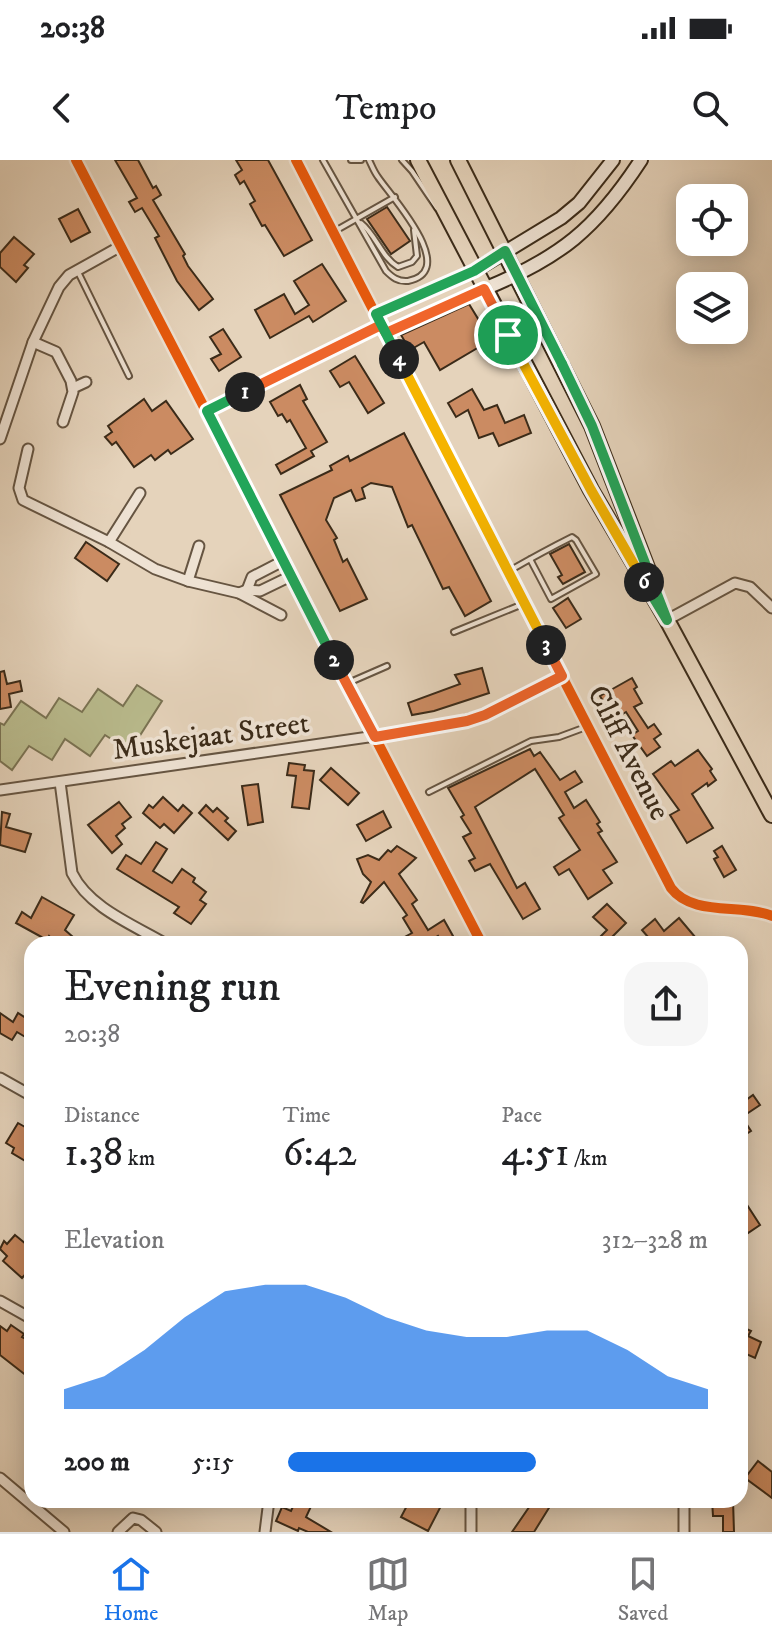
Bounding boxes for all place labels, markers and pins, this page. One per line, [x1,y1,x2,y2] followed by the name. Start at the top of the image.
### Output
[474,301,542,369] pin
[379,339,419,379] pin: 4
[225,372,265,412] pin: 1
[624,562,664,602] pin: 6
[526,625,566,665] pin: 3
[314,640,354,680] pin: 2

